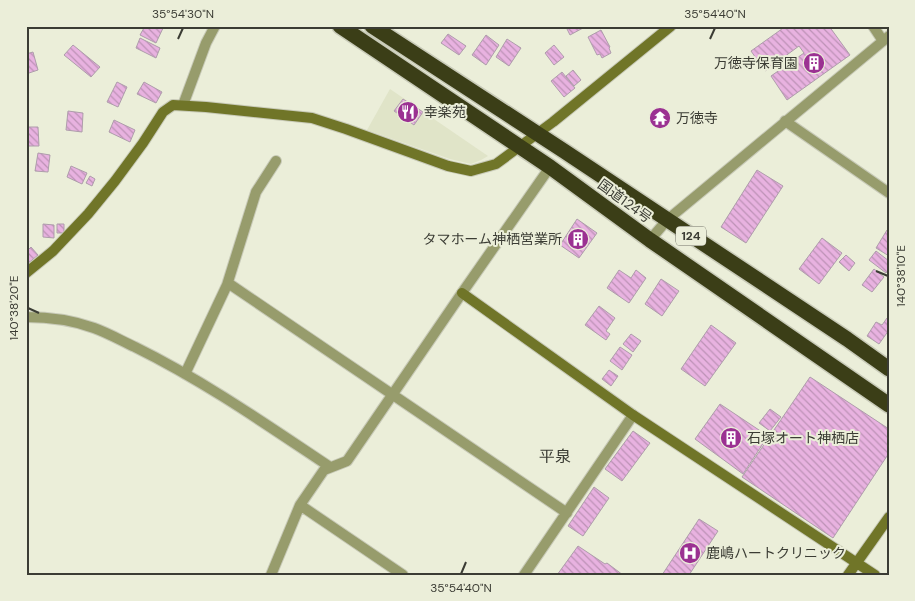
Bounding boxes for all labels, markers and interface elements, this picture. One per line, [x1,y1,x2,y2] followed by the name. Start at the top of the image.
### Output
[152,6,214,22] text: 35°54'30"N
[684,6,746,22] text: 35°54'40"N
[802,51,826,75] building icon: 万徳寺保育園
[714,54,798,72] place label: 万徳寺保育園
[396,100,420,124] restaurant icon: 幸楽苑
[424,103,466,121] place label: 幸楽苑
[648,106,672,130] temple icon: 万徳寺
[676,109,718,127] place label: 万徳寺
[594,175,656,227] street label: 国道124号
[566,227,590,251] building icon: タマホーム神栖営業所
[676,227,706,246] road number: 124
[422,230,562,248] place label: タマホーム神栖営業所
[893,245,909,307] text: 140°38'10"E
[6,275,22,340] text: 140°38'20"E
[719,426,743,450] building icon: 石塚オート神栖店
[747,429,859,447] place label: 石塚オート神栖店
[539,446,571,467] district label: 平泉
[678,541,702,565] hospital icon: 鹿嶋ハートクリニック
[706,544,846,562] place label: 鹿嶋ハートクリニック
[430,580,492,596] text: 35°54'40"N

